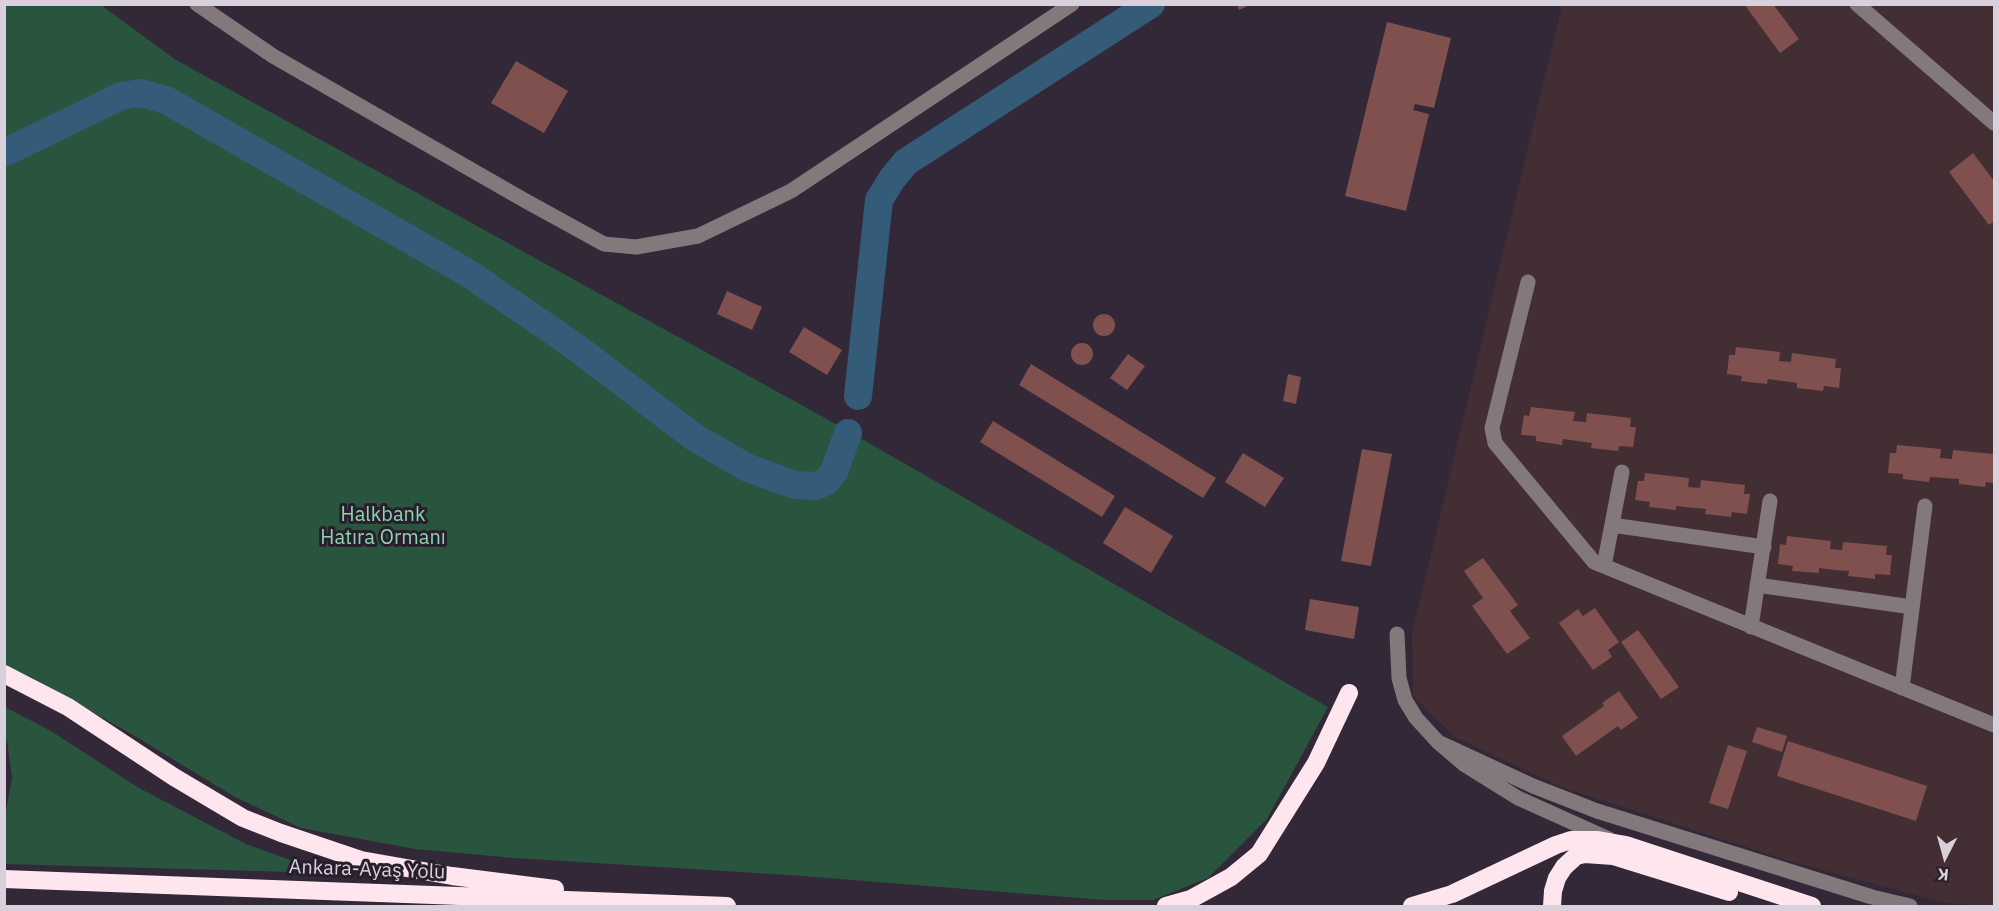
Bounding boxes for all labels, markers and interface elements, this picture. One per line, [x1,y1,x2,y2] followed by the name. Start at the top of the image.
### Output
[320,503,446,550] park label: Halkbank Hatıra Ormanı
[1915,827,1975,887] north arrow
[288,855,446,885] street label: Ankara-Ayaş Yolu
[1937,864,1950,885] text: K

